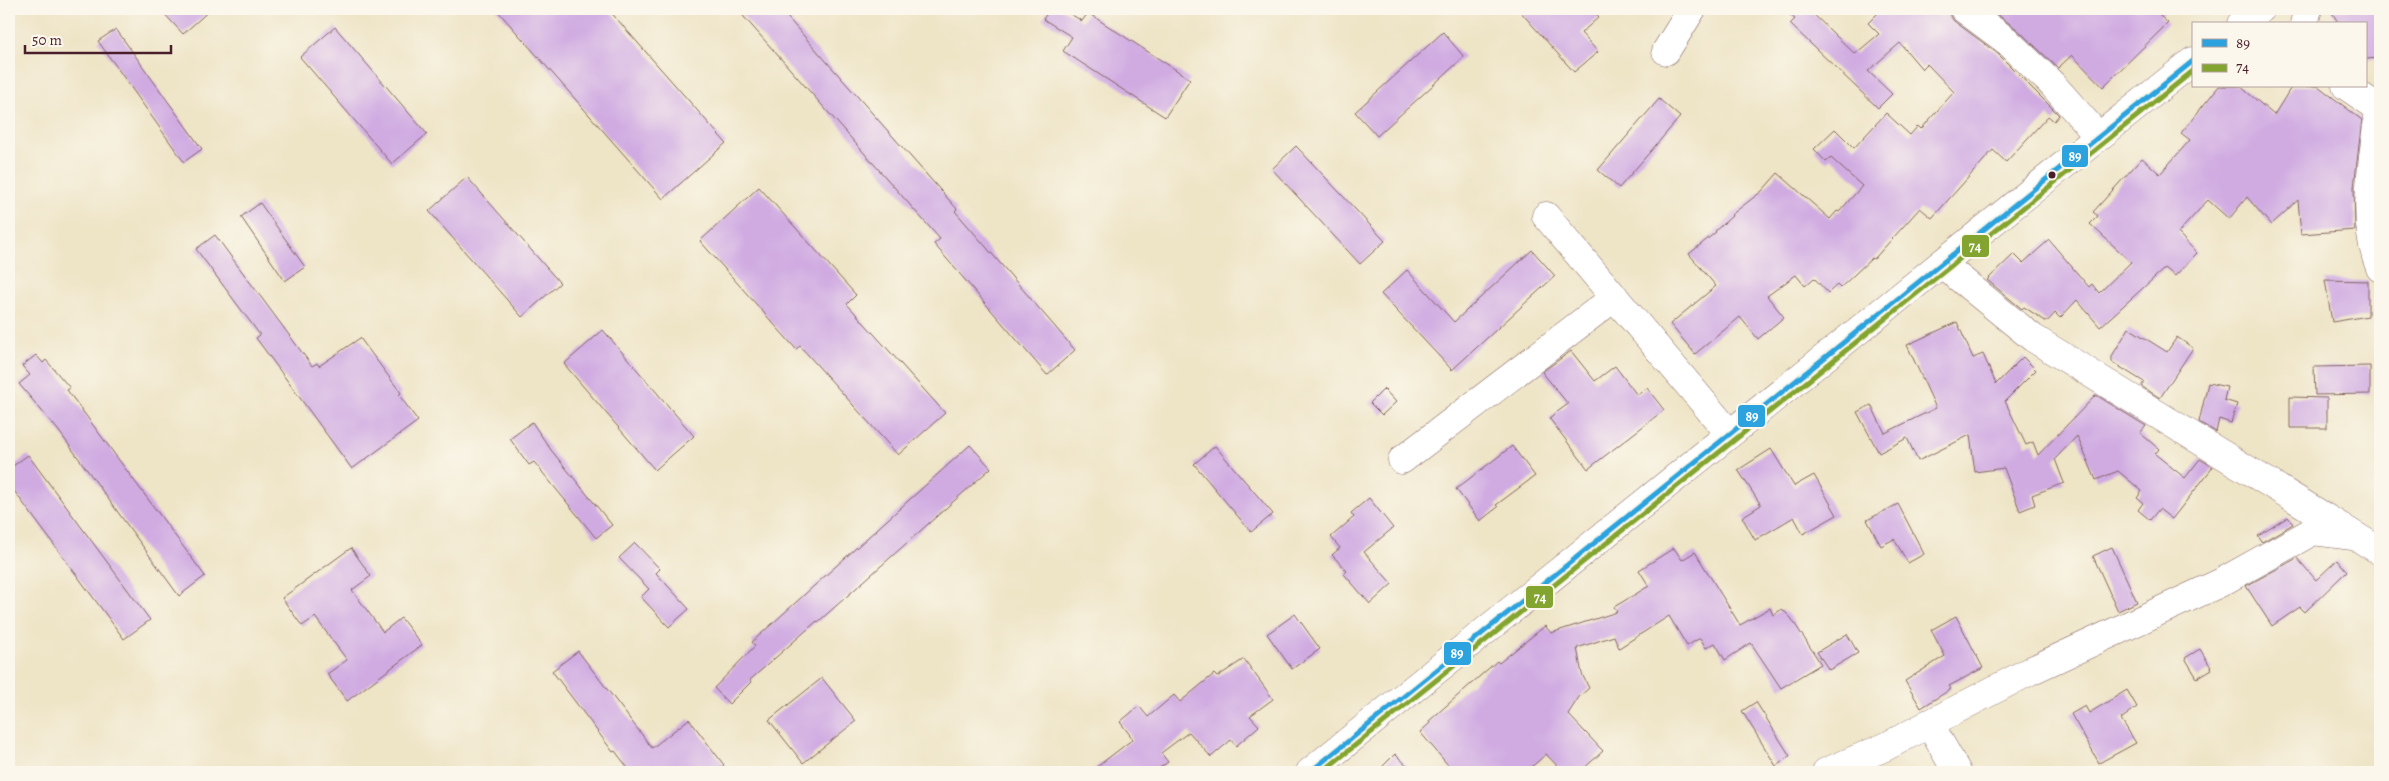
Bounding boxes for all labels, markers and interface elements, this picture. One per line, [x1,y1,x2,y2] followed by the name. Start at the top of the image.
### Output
[25,22,171,54] scale bar
[2192,22,2366,88] legend
[32,30,62,50] text: 50 m
[2236,33,2250,53] text: 89
[2236,57,2249,77] text: 74
[2061,144,2089,168] line badge: 89
[2068,147,2082,166] text: 89
[2047,170,2057,180] unlabelled marker
[1961,234,1990,258] line badge: 74
[1969,237,1982,256] text: 74
[1737,404,1766,428] line badge: 89
[1745,407,1759,426] text: 89
[1525,585,1554,609] line badge: 74
[1534,588,1547,607] text: 74
[1443,641,1472,666] line badge: 89
[1450,644,1464,663] text: 89

